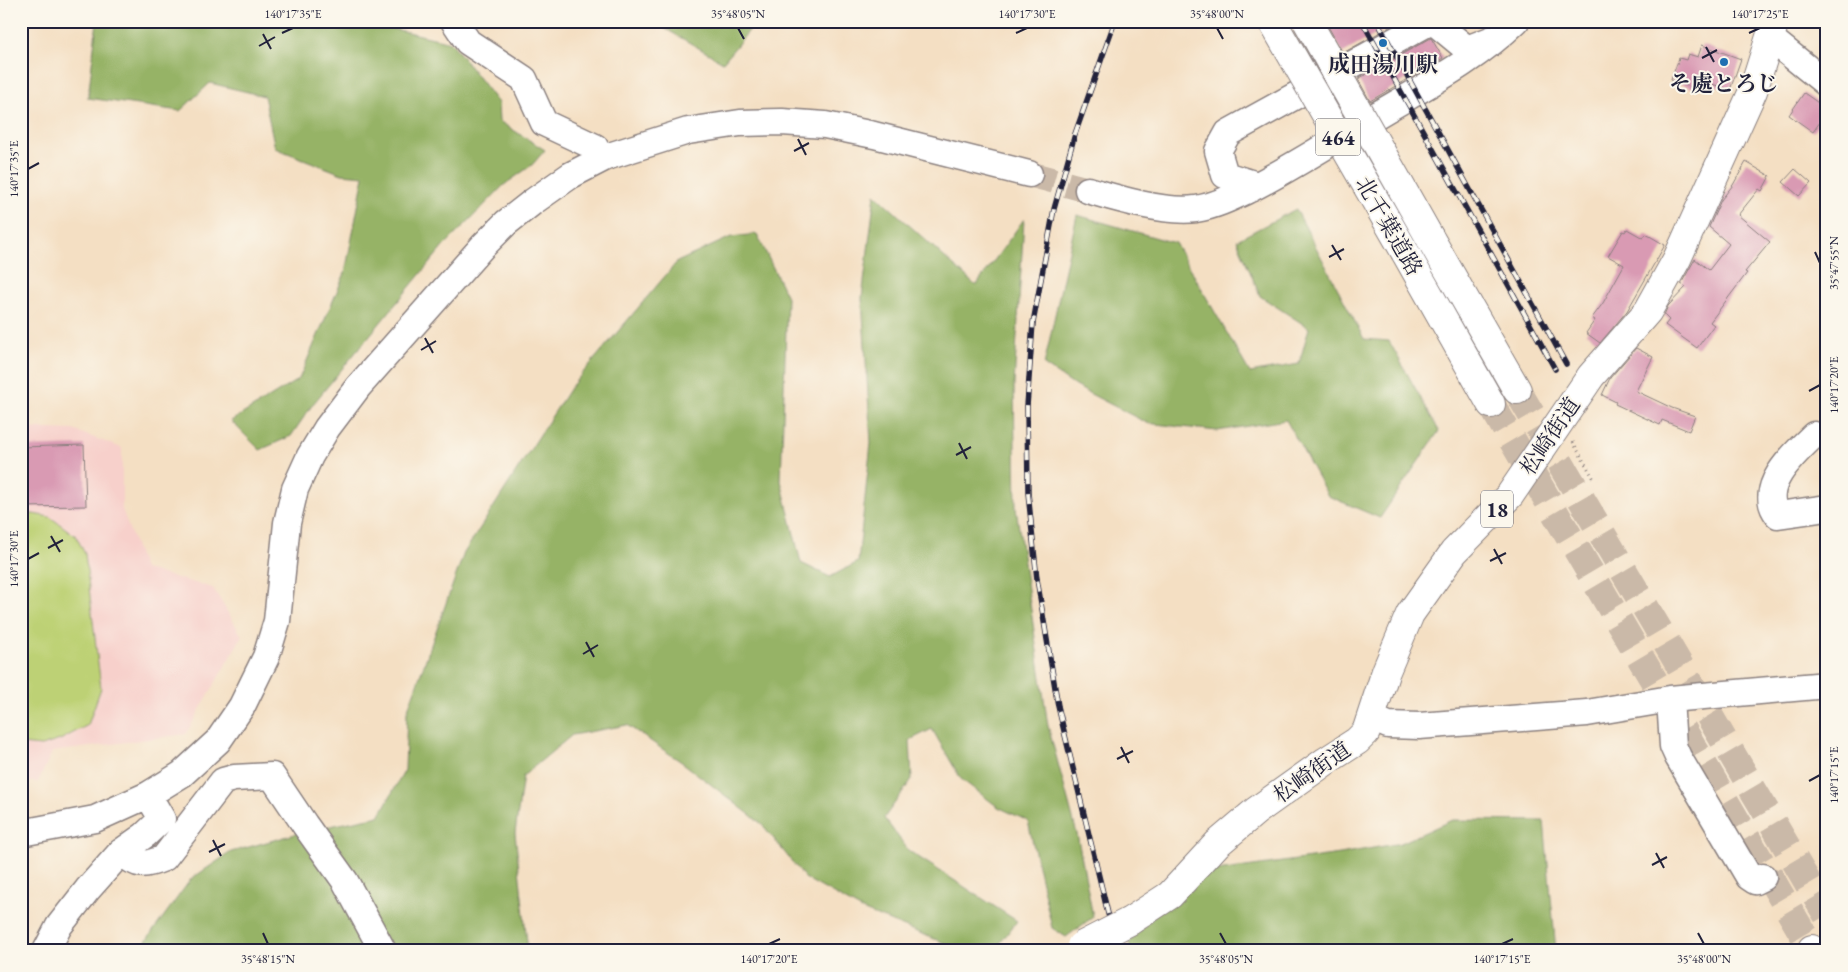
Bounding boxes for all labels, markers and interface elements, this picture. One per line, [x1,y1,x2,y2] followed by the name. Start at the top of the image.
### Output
[265,6,322,22] text: 140°17'35"E
[711,6,765,22] text: 35°48'05"N
[999,6,1056,22] text: 140°17'30"E
[1190,6,1244,22] text: 35°48'00"N
[1732,6,1789,22] text: 140°17'25"E
[1377,37,1389,49] marker: 成田湯川駅
[1328,50,1438,79] place label: 成田湯川駅
[1718,56,1730,68] marker: そ處とろじ
[1669,69,1779,98] place label: そ處とろじ
[1316,118,1360,156] road number: 464
[6,140,22,197] text: 140°17'35"E
[1349,171,1429,281] street label: 北千葉道路
[1826,236,1842,290] text: 35°47'55"N
[1826,356,1842,413] text: 140°17'20"E
[1513,391,1587,481] street label: 松崎街道
[1481,490,1513,528] road number: 18
[6,530,22,587] text: 140°17'30"E
[1268,735,1356,809] street label: 松崎街道
[1826,746,1842,803] text: 140°17'15"E
[241,951,295,967] text: 35°48'15"N
[741,951,798,967] text: 140°17'20"E
[1199,951,1253,967] text: 35°48'05"N
[1474,951,1531,967] text: 140°17'15"E
[1677,951,1731,967] text: 35°48'00"N

